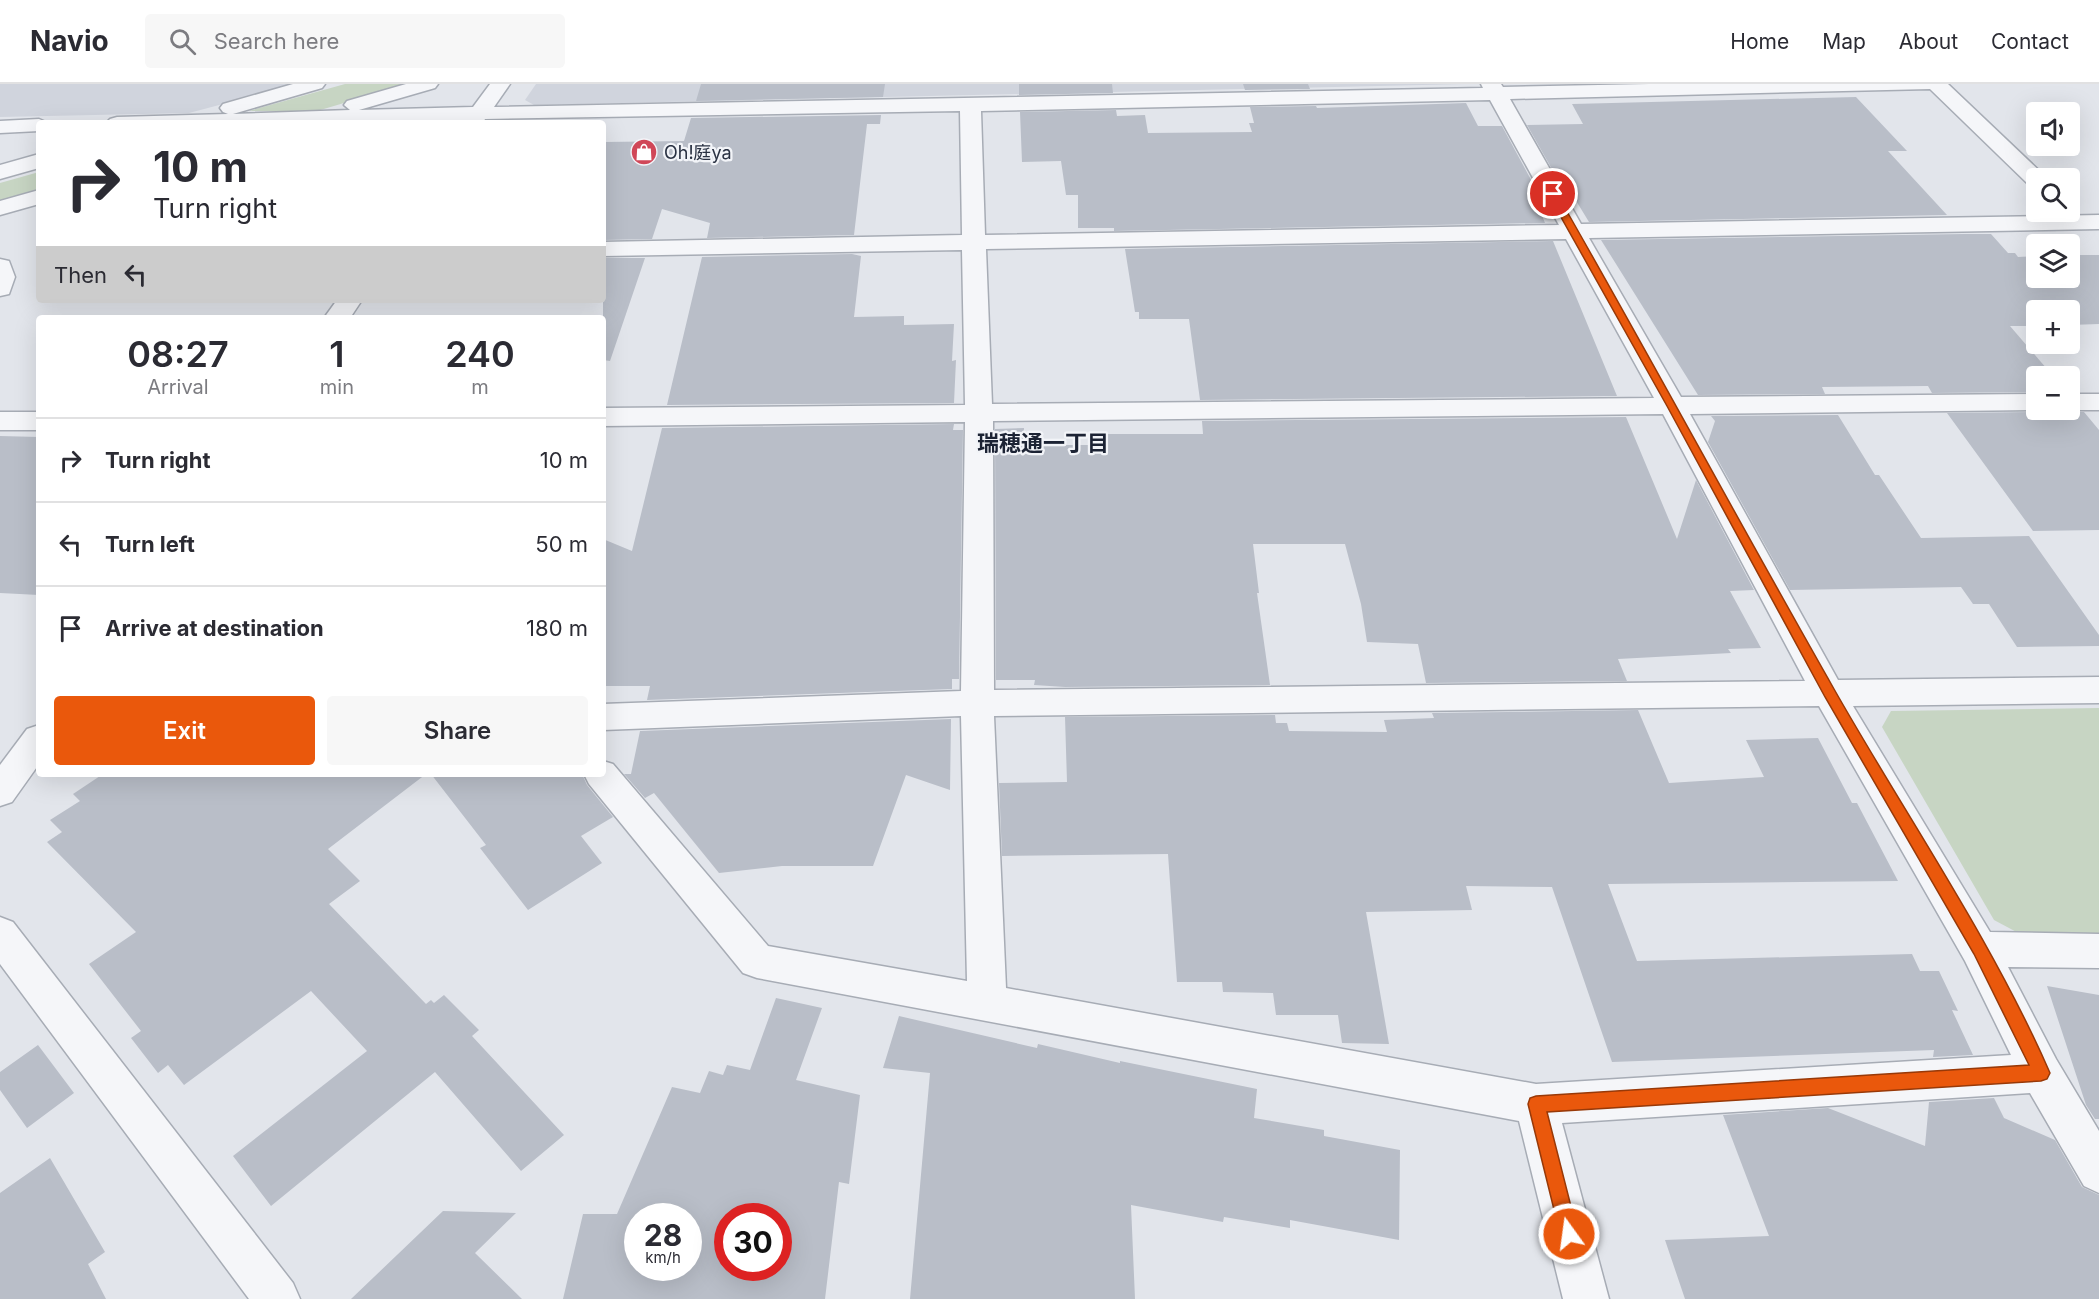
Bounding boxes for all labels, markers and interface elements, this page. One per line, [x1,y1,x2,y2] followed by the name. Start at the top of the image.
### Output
[145,14,565,68] search box
[30,24,109,58] text: Navio
[166,25,199,58] icon: search
[214,28,339,54] text: Search here
[1730,29,1789,54] text: Home
[1822,29,1866,54] text: Map
[1899,29,1958,54] text: About
[1991,29,2069,54] text: Contact
[2026,102,2080,420] map controls
[2026,102,2080,156] button: sound
[629,137,659,167] shop icon: Oh!庭ya
[153,141,248,192] text: 10 m
[664,142,732,163] place label: Oh!庭ya
[54,144,132,222] icon: right
[1527,168,1578,219] pin
[2026,168,2080,222] button: search
[1536,177,1569,210] icon: arrive
[153,192,277,225] text: Turn right
[2026,234,2080,288] button: layers
[119,258,152,291] icon: left
[54,262,107,288] text: Then
[2026,300,2080,354] button: +
[127,332,229,376] text: 08:27
[329,332,345,376] text: 1
[445,332,515,376] text: 240
[2026,366,2080,420] button: −
[147,375,209,399] text: Arrival
[320,375,354,399] text: min
[471,375,489,399] text: m
[977,430,1109,456] district label: 瑞穂通一丁目
[54,444,87,477] icon: right
[105,447,211,473] text: Turn right
[540,447,588,473] text: 10 m
[54,528,87,561] icon: left
[105,531,195,557] text: Turn left
[535,531,588,557] text: 50 m
[54,612,87,645] icon: arrive
[105,615,324,641] text: Arrive at destination
[526,615,588,641] text: 180 m
[54,696,315,765] button: Exit
[327,696,588,765] button: Share
[1537,1202,1601,1266] position arrow
[714,1203,792,1281] speed limit sign: 30
[644,1217,682,1253] text: 28
[645,1248,681,1267] text: km/h

